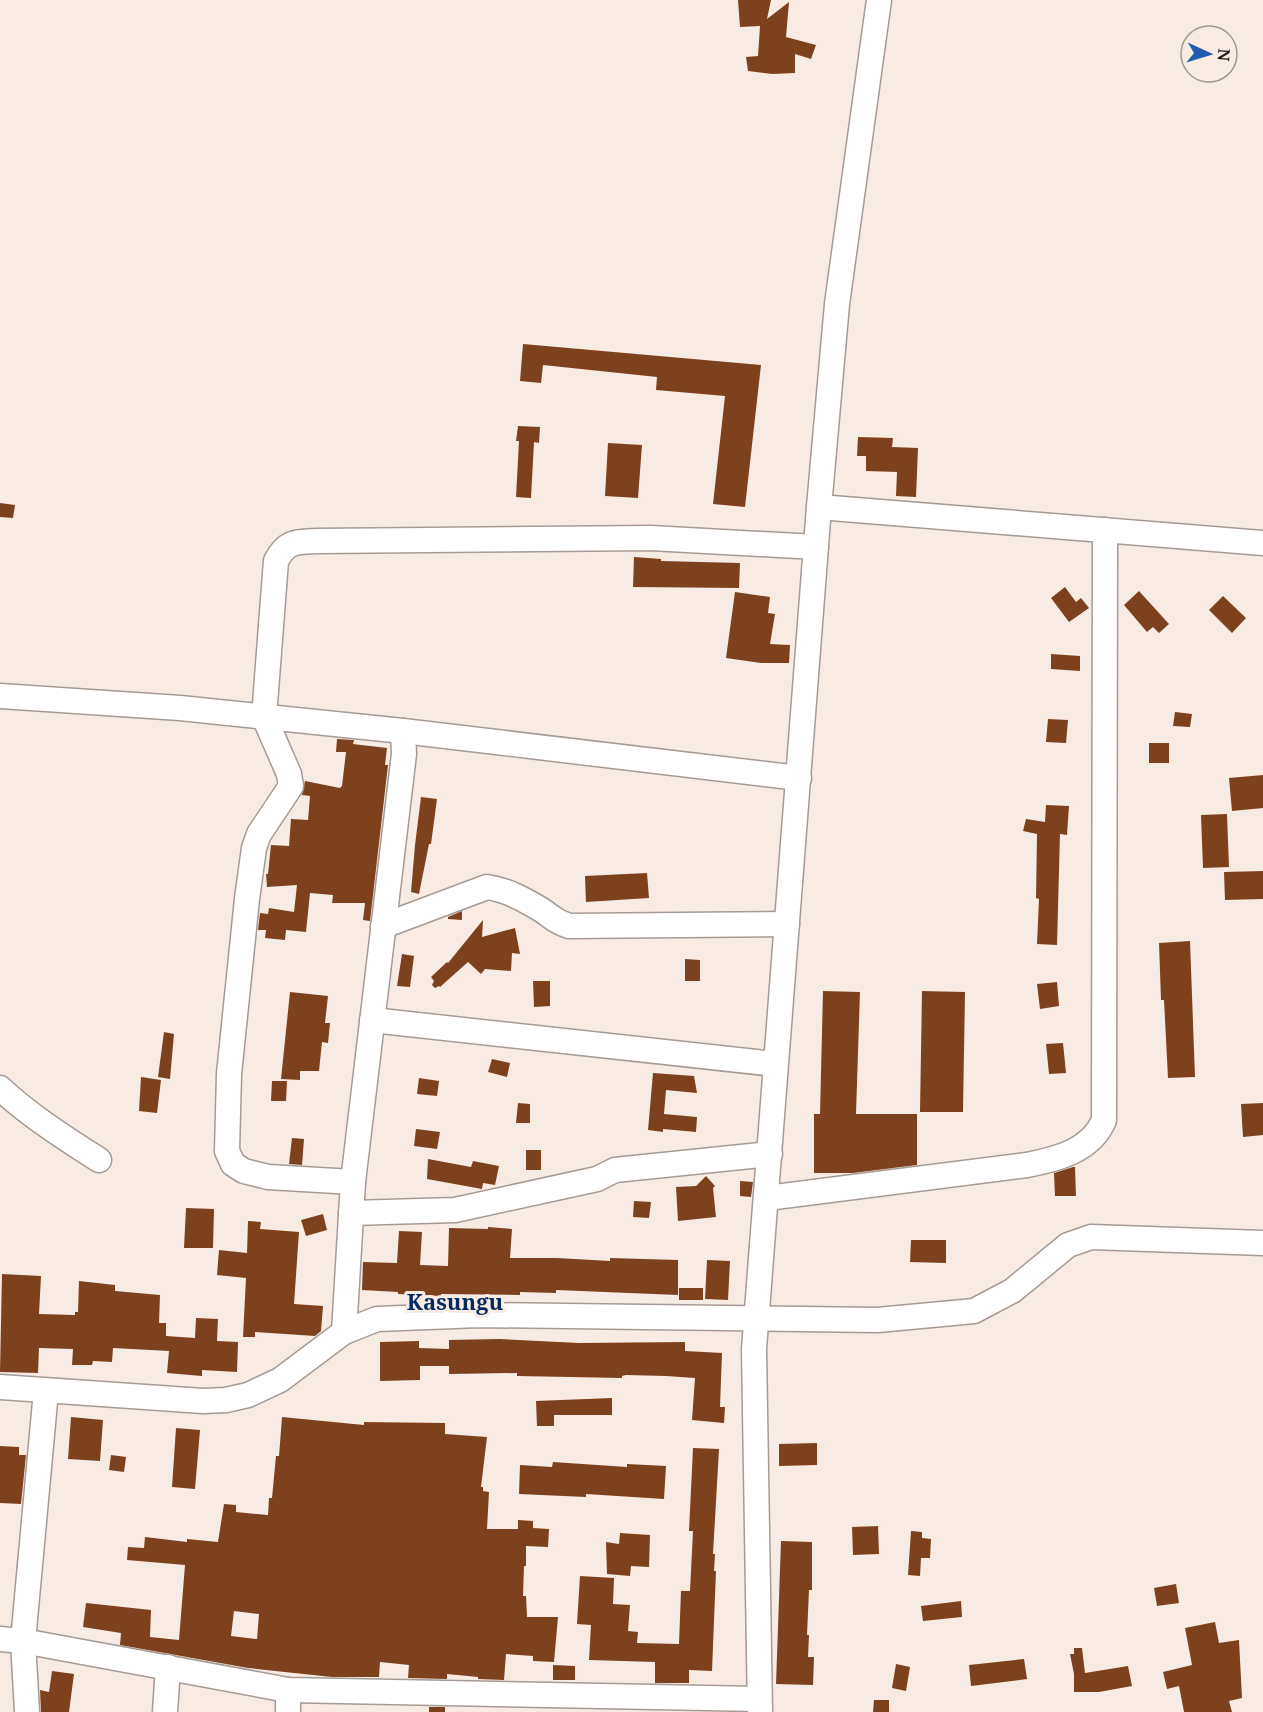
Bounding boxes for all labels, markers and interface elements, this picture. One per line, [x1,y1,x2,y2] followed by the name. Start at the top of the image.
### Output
[1179,24,1239,84] north arrow
[1213,48,1235,62] text: N
[407,1286,503,1316] district label: Kasungu

